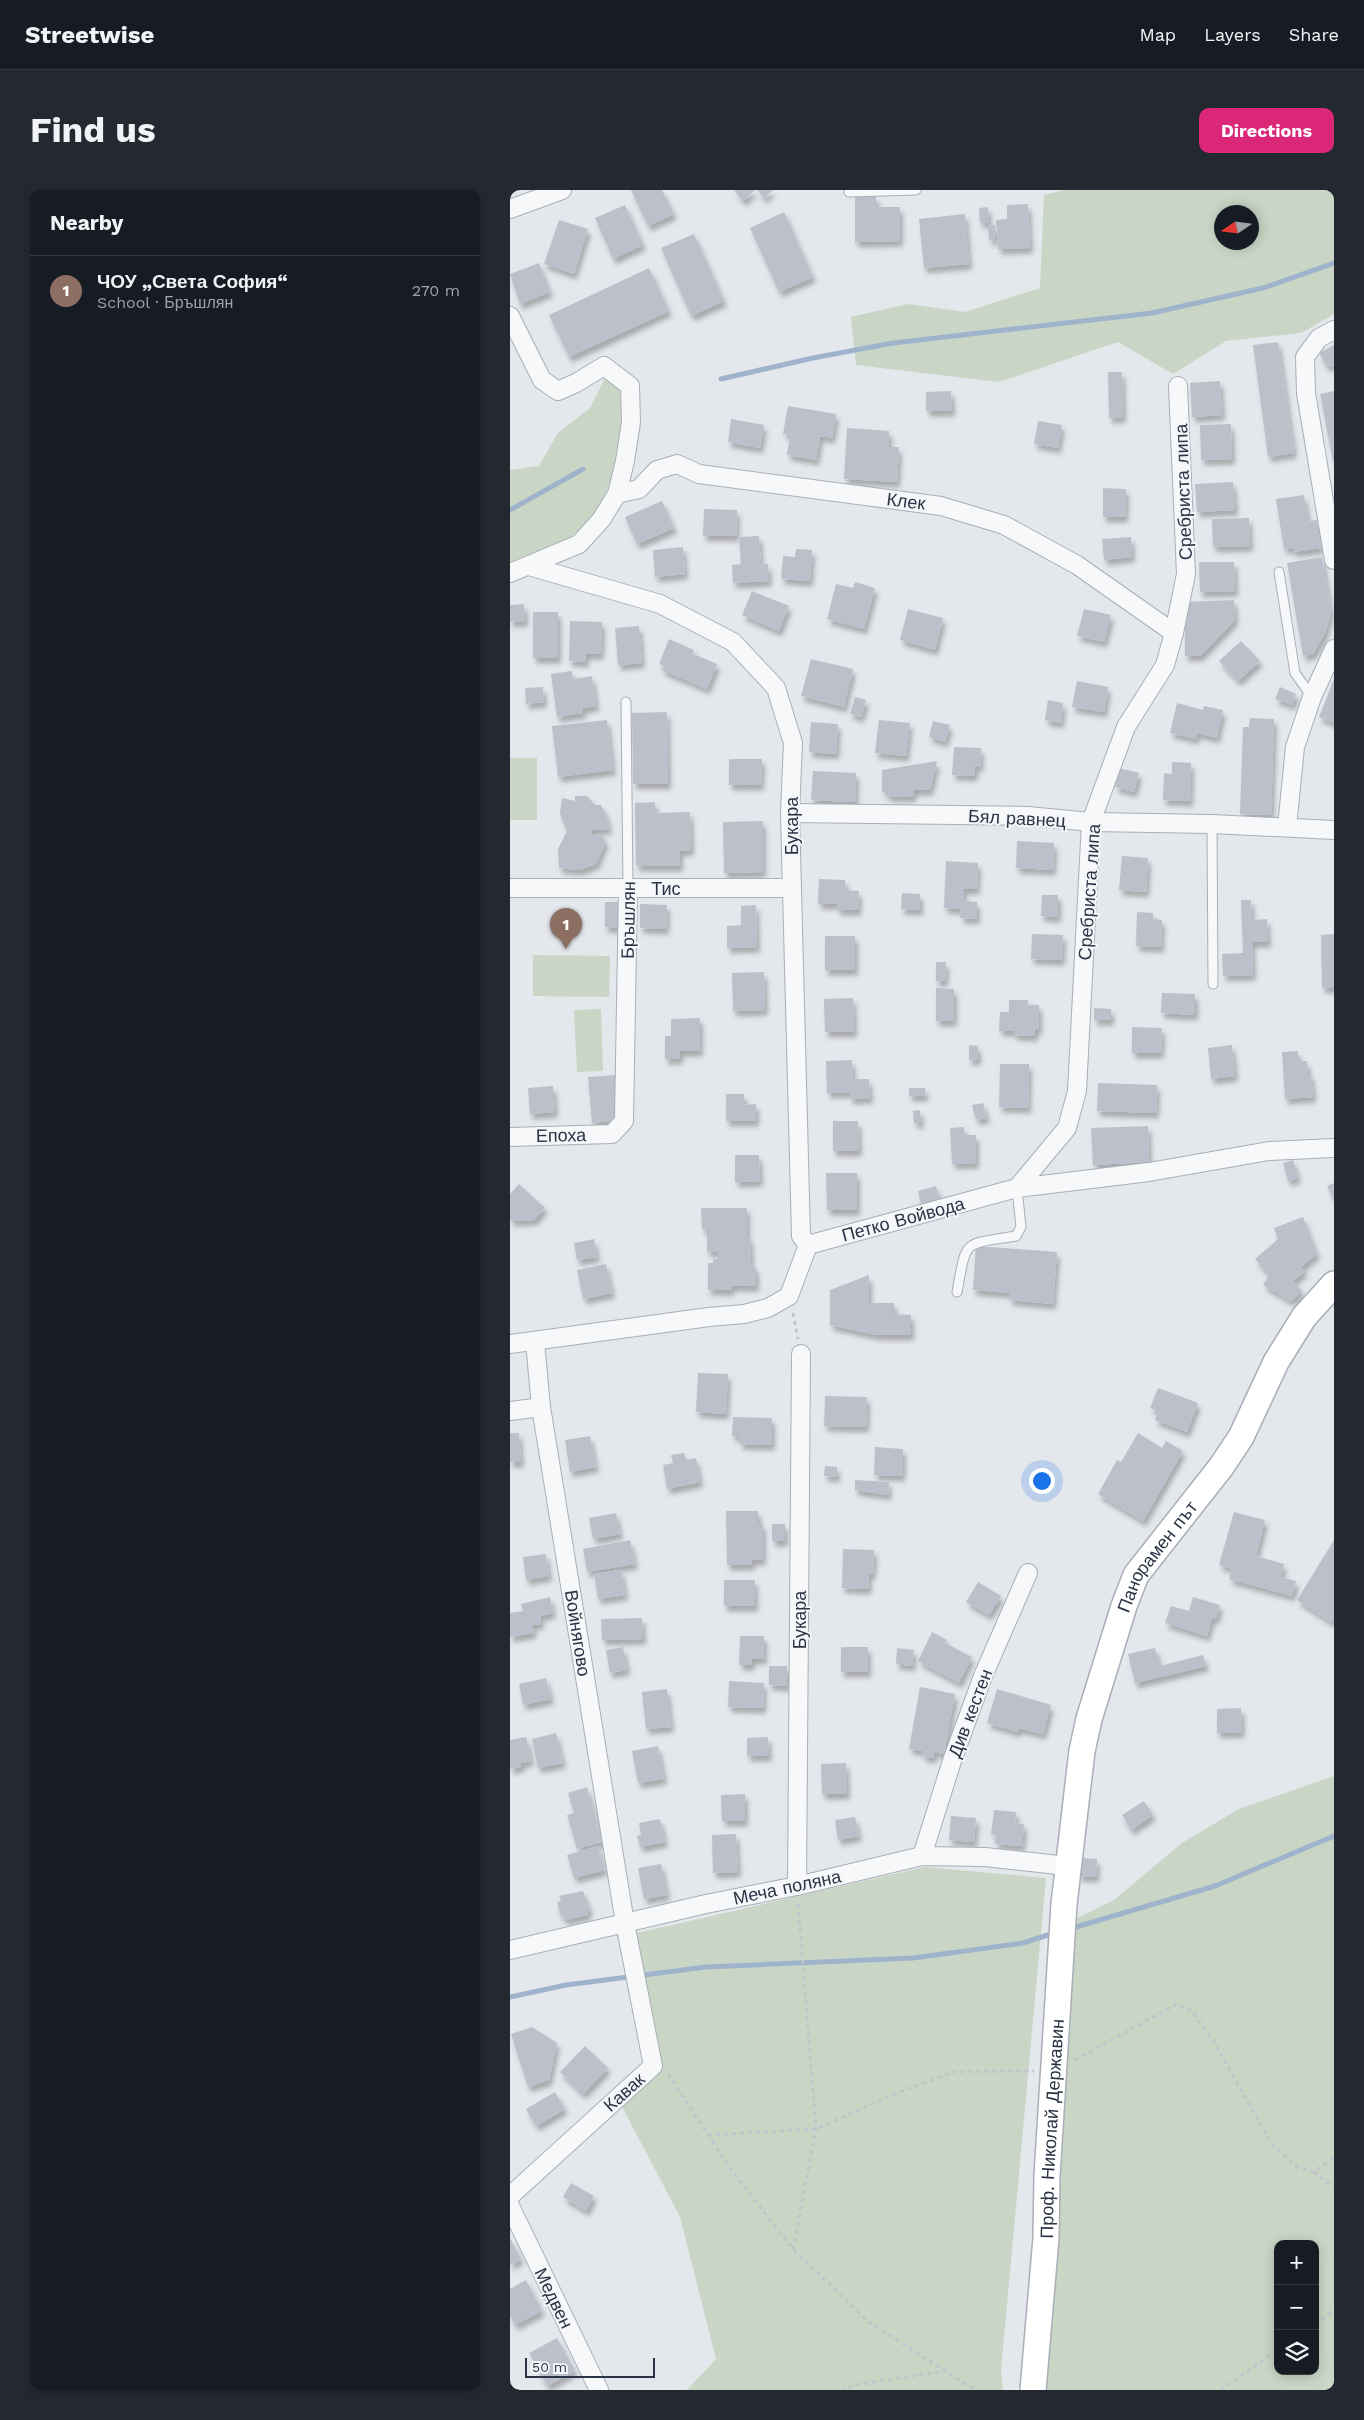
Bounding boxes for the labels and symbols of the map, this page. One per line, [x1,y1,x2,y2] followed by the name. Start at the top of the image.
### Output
[1214,205,1259,250] north arrow
[1170,422,1196,561] street label: Сребриста липа
[885,488,927,514] street label: Клек
[781,796,802,855] street label: Букара
[967,805,1067,831] street label: Бял равнец
[1074,822,1104,961] street label: Сребриста липа
[651,878,681,899] street label: Тис
[617,881,639,959] street label: Бръшлян
[550,908,582,949] pin: 1
[536,1124,587,1146] street label: Епоха
[839,1192,968,1245] street label: Петко Войвода
[1029,1468,1055,1494] your location
[1112,1496,1201,1615] street label: Панорамен път
[561,1588,595,1678] street label: Войнягово
[789,1590,810,1649] street label: Букара
[944,1666,996,1760] street label: Див кестен
[731,1865,844,1909] street label: Меча поляна
[1035,2018,1067,2239] street label: Проф. Николай Державин
[599,2068,649,2116] street label: Кавак
[530,2264,578,2332] street label: Медвен
[525,2355,655,2378] scale bar

